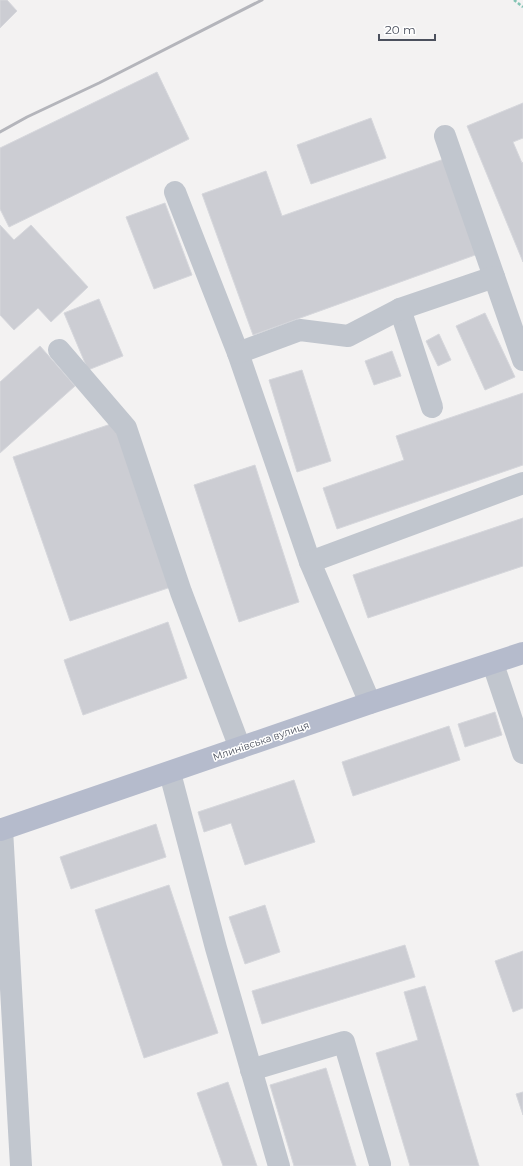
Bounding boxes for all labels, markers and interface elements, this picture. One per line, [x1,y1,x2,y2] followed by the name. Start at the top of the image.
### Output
[379,16,435,42] scale bar
[385,22,416,37] text: 20 m
[211,718,311,764] street label: Млинівська вулиця

